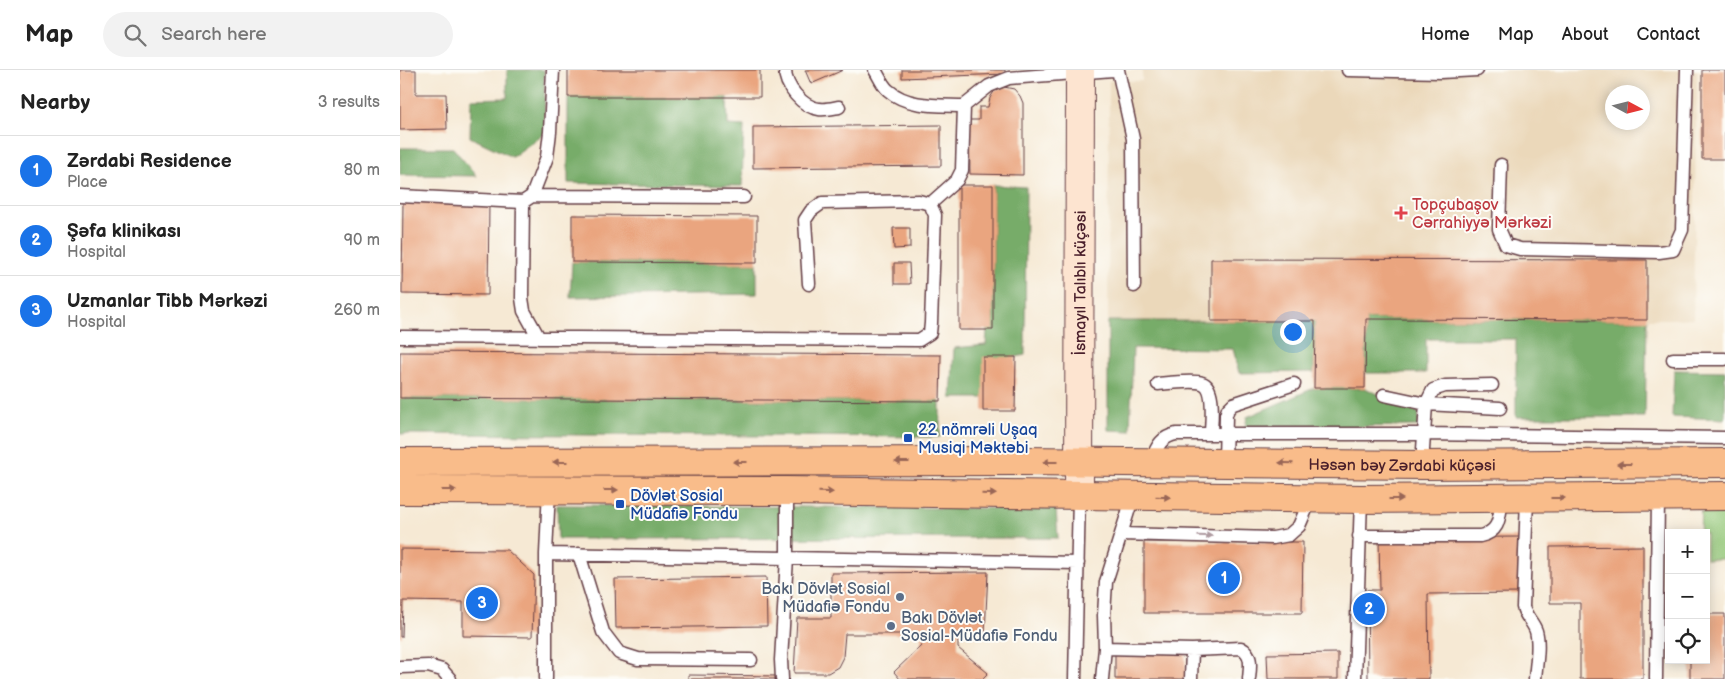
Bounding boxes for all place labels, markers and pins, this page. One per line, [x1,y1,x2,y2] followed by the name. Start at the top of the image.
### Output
[1412,196,1552,233] place label: Topçubaşov Cərrahiyyə Mərkəzi
[1394,206,1408,220] marker: Topçubaşov Cərrahiyyə Mərkəzi
[918,421,1037,458] place label: 22 nömrəli Uşaq Musiqi Məktəbi
[902,432,914,444] marker: 22 nömrəli Uşaq Musiqi Məktəbi
[630,487,738,524] place label: Dövlət Sosial Müdafiə Fondu
[614,498,626,510] marker: Dövlət Sosial Müdafiə Fondu
[1208,559,1240,597] pin: 1
[761,580,890,617] place label: Bakı Dövlət Sosial Müdafiə Fondu
[466,584,498,622] pin: 3
[1353,590,1385,628] pin: 2
[894,591,906,603] marker: Bakı Dövlət Sosial Müdafiə Fondu
[901,609,1058,646] place label: Bakı Dövlət Sosial-Müdafiə Fondu
[885,620,897,632] marker: Bakı Dövlət Sosial-Müdafiə Fondu

